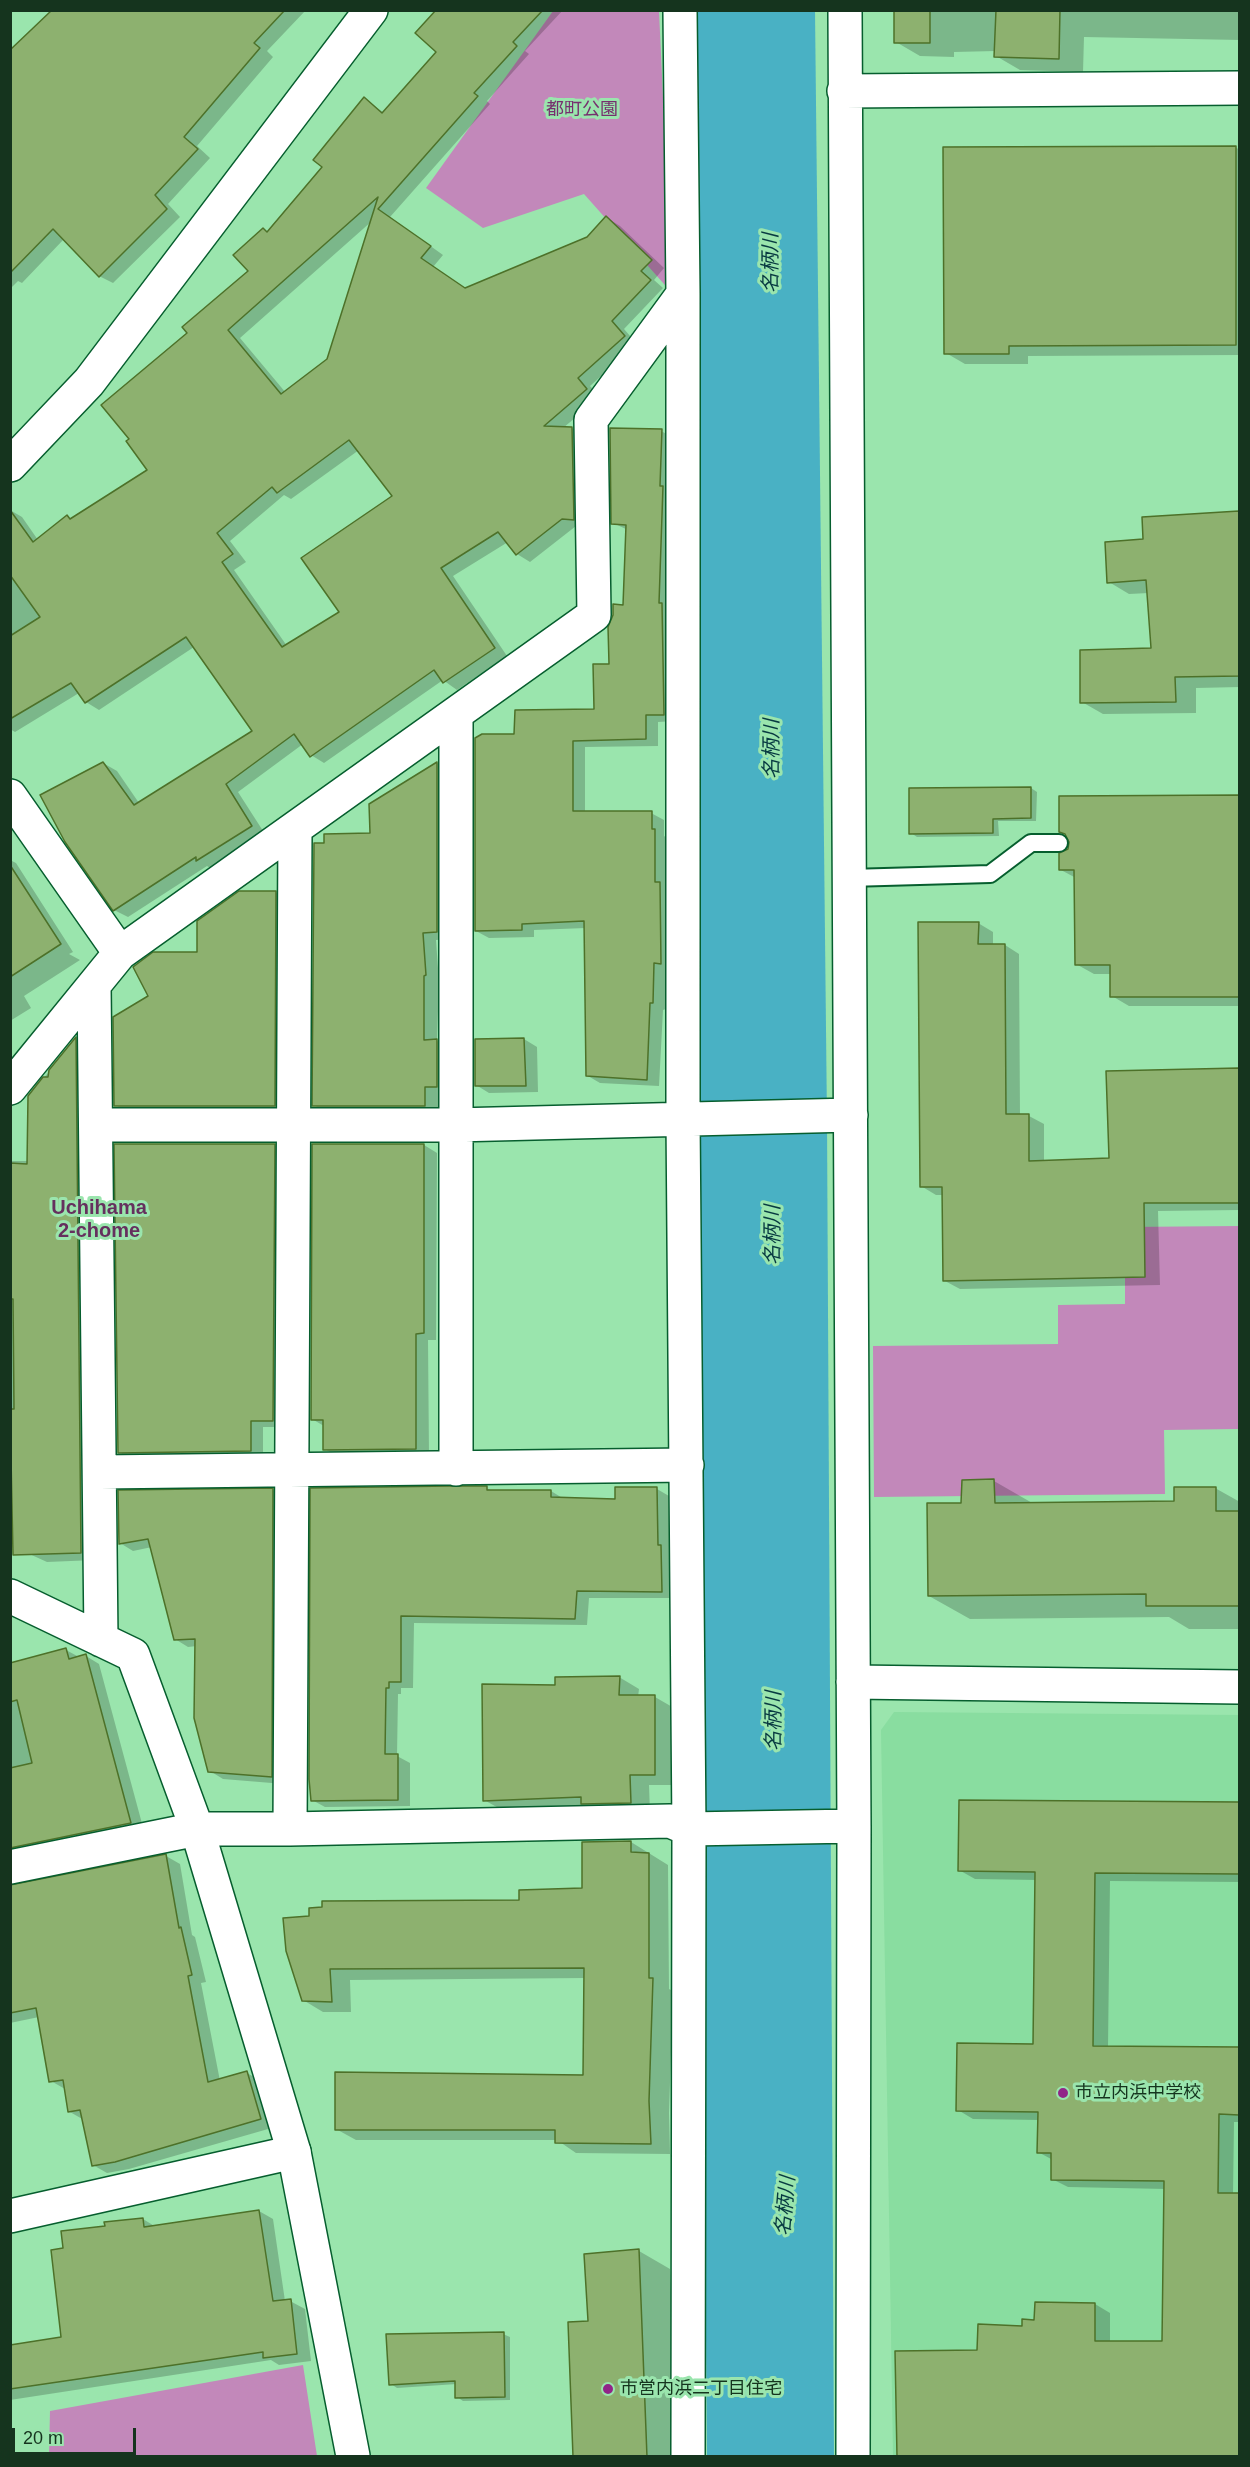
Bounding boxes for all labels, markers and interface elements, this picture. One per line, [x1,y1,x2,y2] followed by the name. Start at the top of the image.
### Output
[546,99,618,121] park label: 都町公園
[759,233,783,293] water label: 名柄川
[760,719,784,779] water label: 名柄川
[51,1196,147,1243] district label: Uchihama 2-chome
[761,1205,785,1265] water label: 名柄川
[762,1691,786,1751] water label: 名柄川
[1075,2082,1201,2104] place label: 市立内浜中学校
[1056,2086,1070,2100] marker: 市立内浜中学校
[771,2175,801,2237] water label: 名柄川
[620,2378,782,2400] place label: 市営内浜二丁目住宅
[601,2382,615,2396] marker: 市営内浜二丁目住宅
[15,2416,140,2454] scale bar
[23,2428,63,2448] text: 20 m

